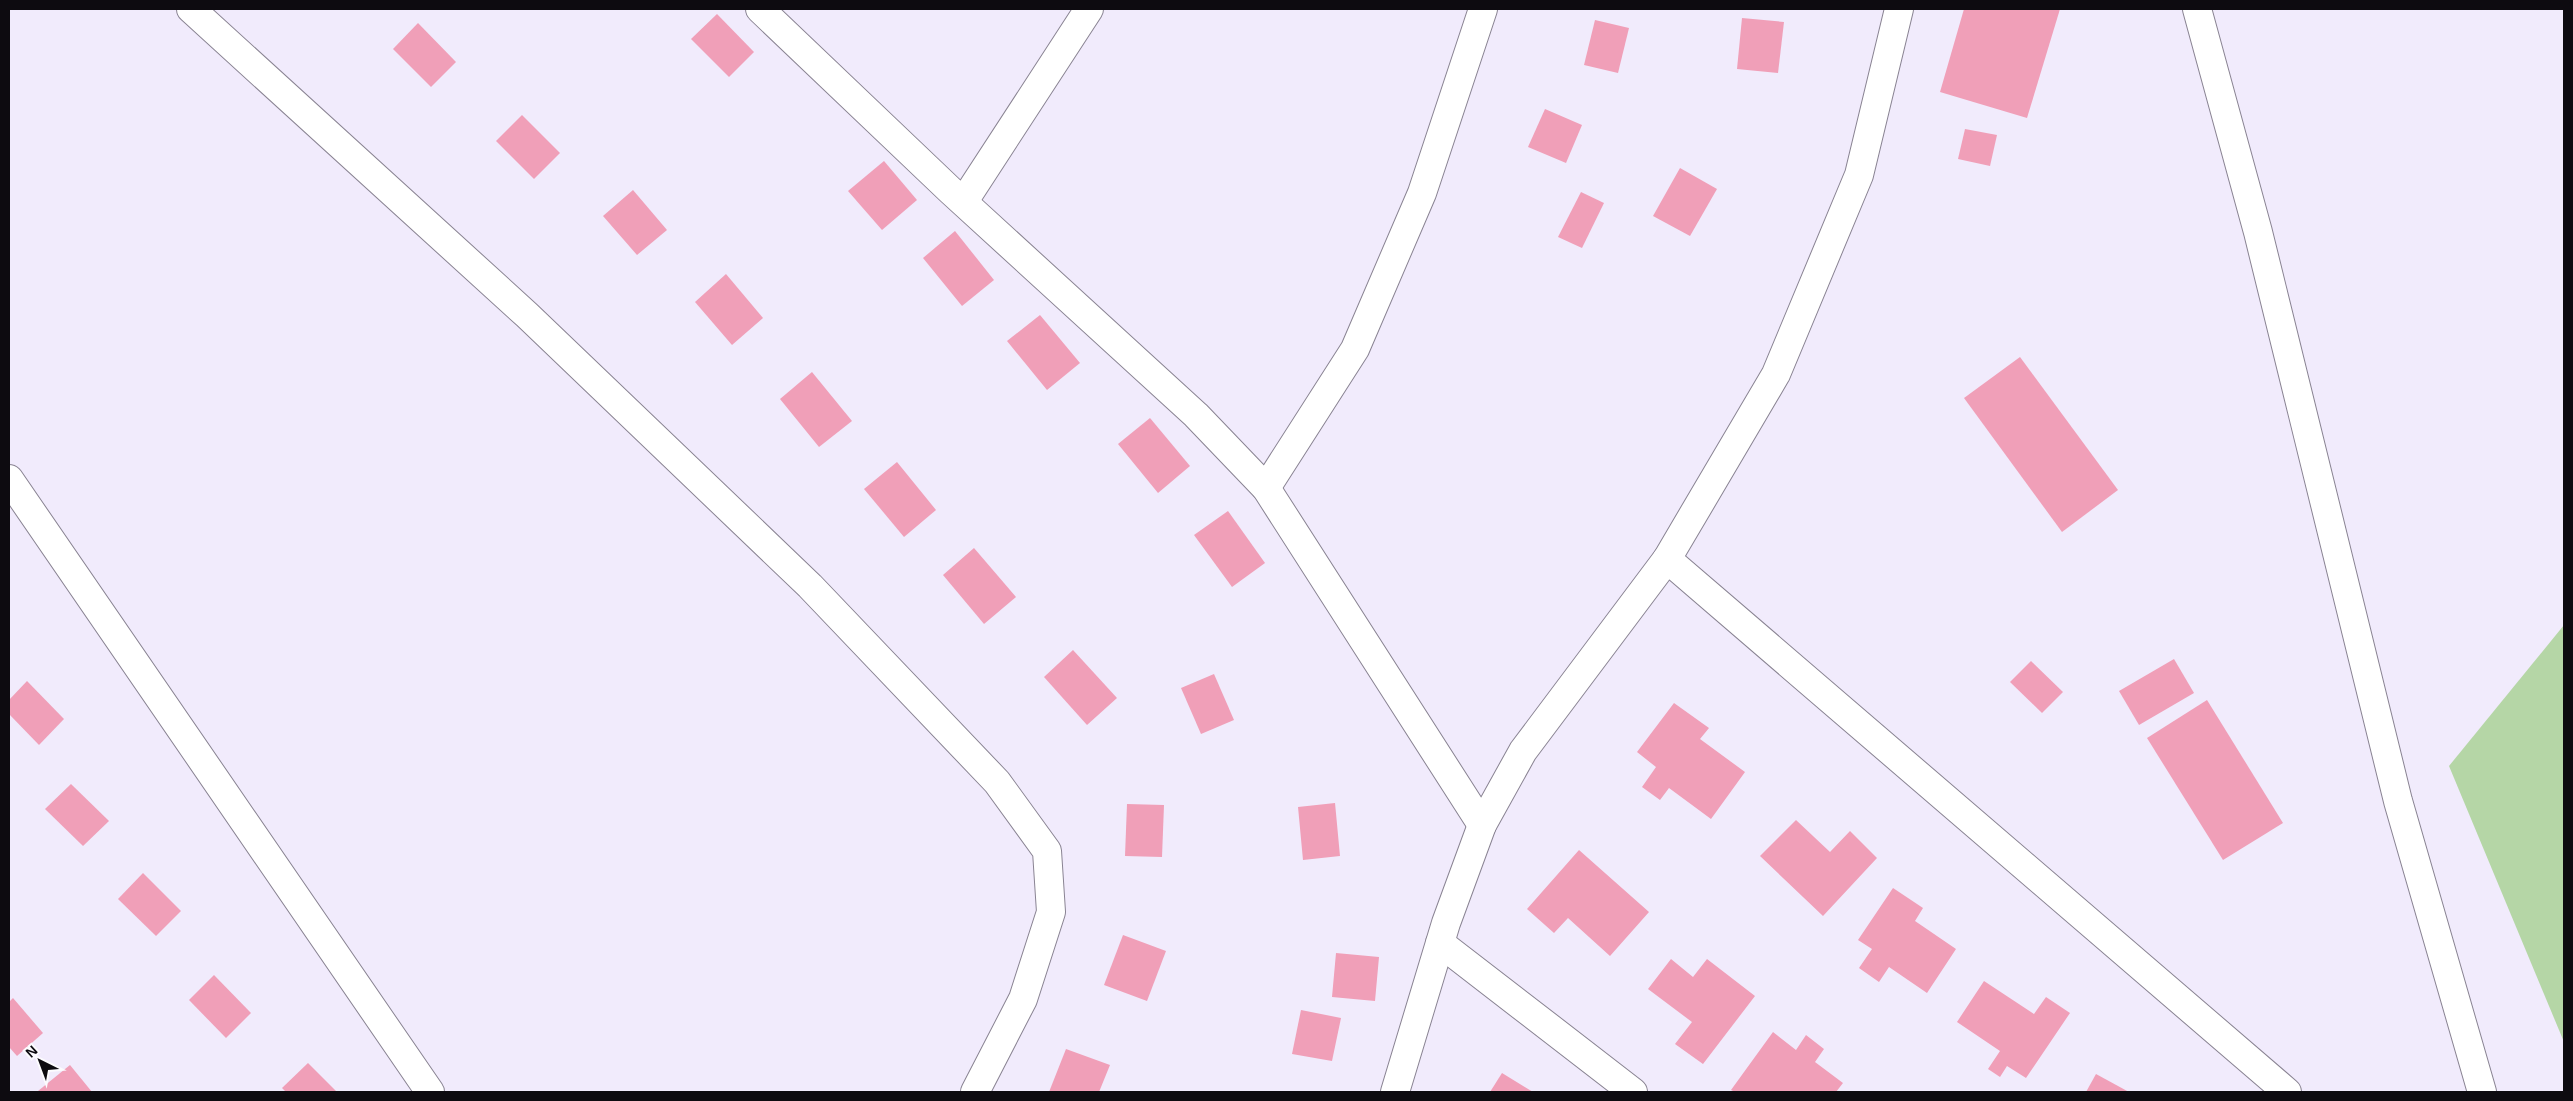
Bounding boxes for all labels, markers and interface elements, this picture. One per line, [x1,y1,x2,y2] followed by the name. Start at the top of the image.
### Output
[15,1036,65,1086] north arrow
[22,1042,40,1061] text: N

